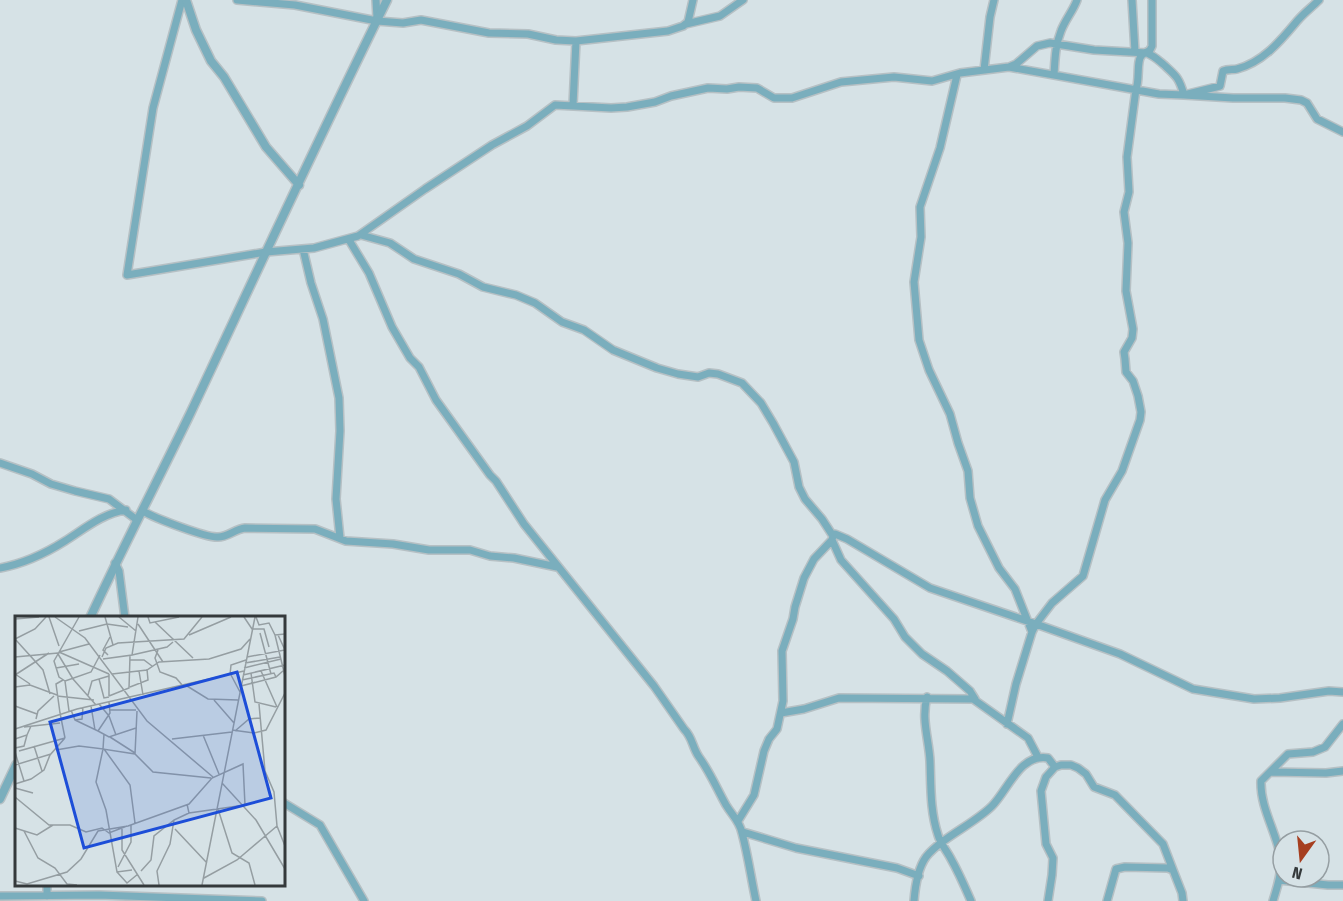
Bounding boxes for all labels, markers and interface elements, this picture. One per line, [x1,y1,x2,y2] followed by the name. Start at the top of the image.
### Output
[15,616,285,886] inset map
[1271,829,1331,889] north arrow
[1290,863,1304,883] text: N

